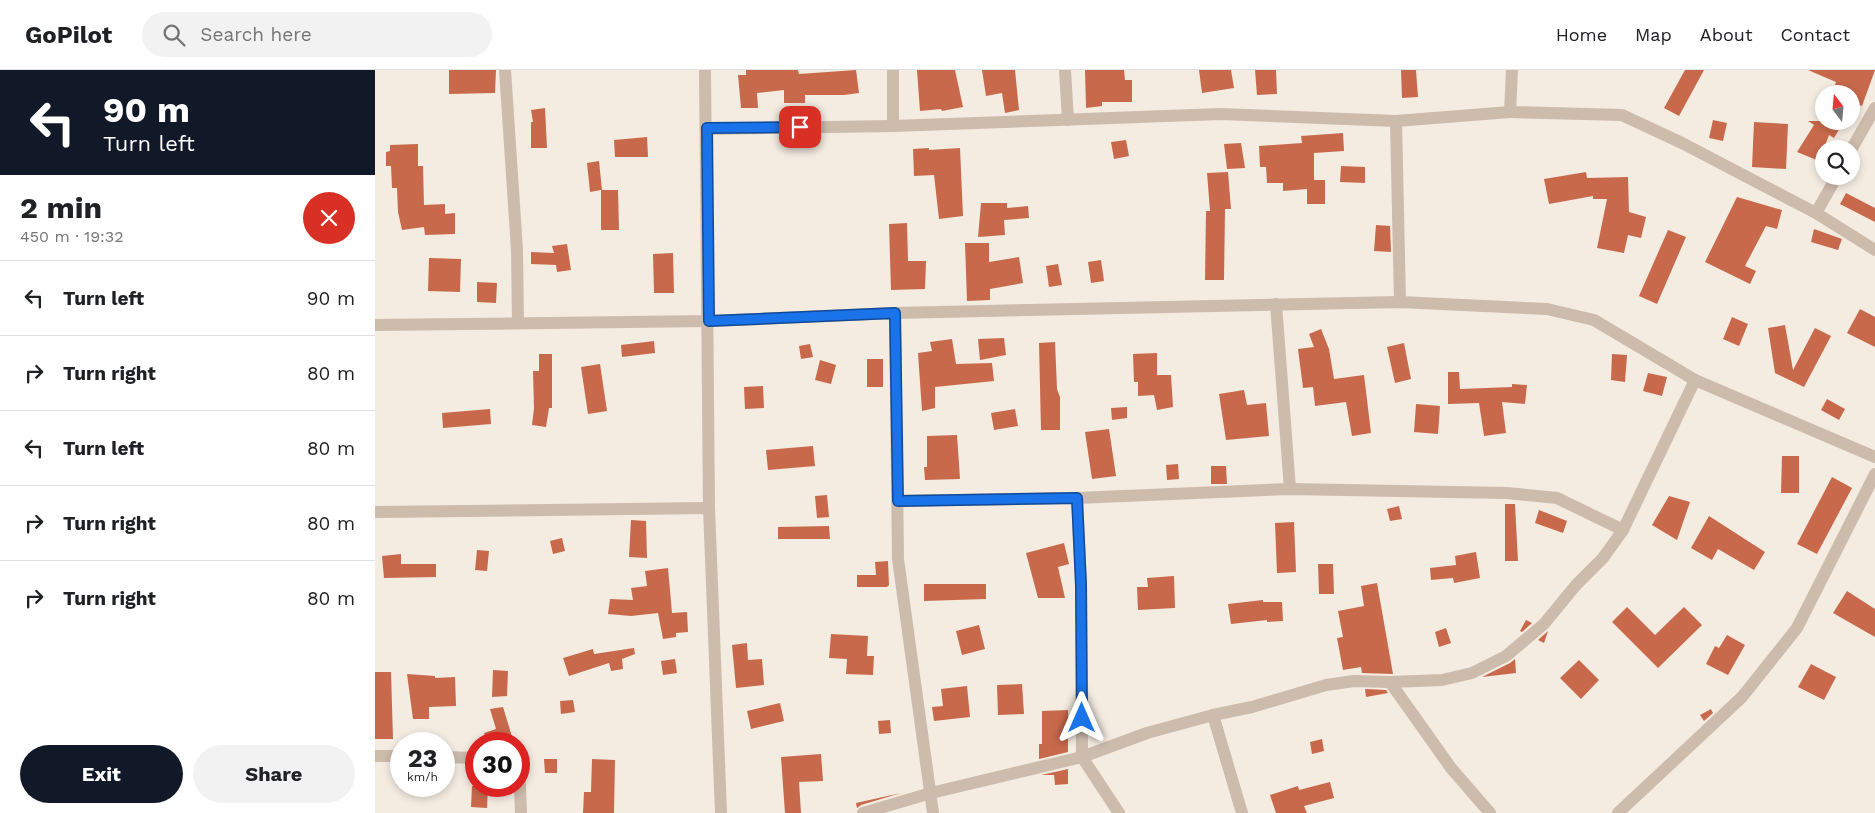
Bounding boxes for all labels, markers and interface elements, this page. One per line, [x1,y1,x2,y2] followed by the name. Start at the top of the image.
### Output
[142,12,492,57] search box
[25,21,112,49] text: GoPilot
[160,21,188,49] icon: search
[200,23,312,46] text: Search here
[1556,24,1607,45] text: Home
[1635,24,1672,45] text: Map
[1700,24,1752,45] text: About
[1780,24,1850,45] text: Contact
[1815,85,1860,130] north arrow
[1815,85,1860,185] map controls
[103,89,190,131] text: 90 m
[20,90,85,155] icon: left
[779,106,821,148] pin
[786,113,814,141] icon: arrive
[103,131,195,156] text: Turn left
[1815,140,1860,185] button: search
[20,190,102,225] text: 2 min
[303,192,355,244] button: close
[20,227,123,246] text: 450 m · 19:32
[20,284,48,312] icon: left
[63,287,144,310] text: Turn left
[307,287,355,310] text: 90 m
[20,359,48,387] icon: right
[63,362,156,385] text: Turn right
[307,362,355,385] text: 80 m
[20,434,48,462] icon: left
[63,437,144,460] text: Turn left
[307,437,355,460] text: 80 m
[20,509,48,537] icon: right
[63,512,156,535] text: Turn right
[307,512,355,535] text: 80 m
[20,584,48,612] icon: right
[63,587,156,610] text: Turn right
[307,587,355,610] text: 80 m
[1055,691,1107,743] position arrow
[465,732,530,797] speed limit sign: 30
[408,744,437,773] text: 23
[20,745,183,803] button: Exit
[193,745,355,803] button: Share
[407,770,438,784] text: km/h

